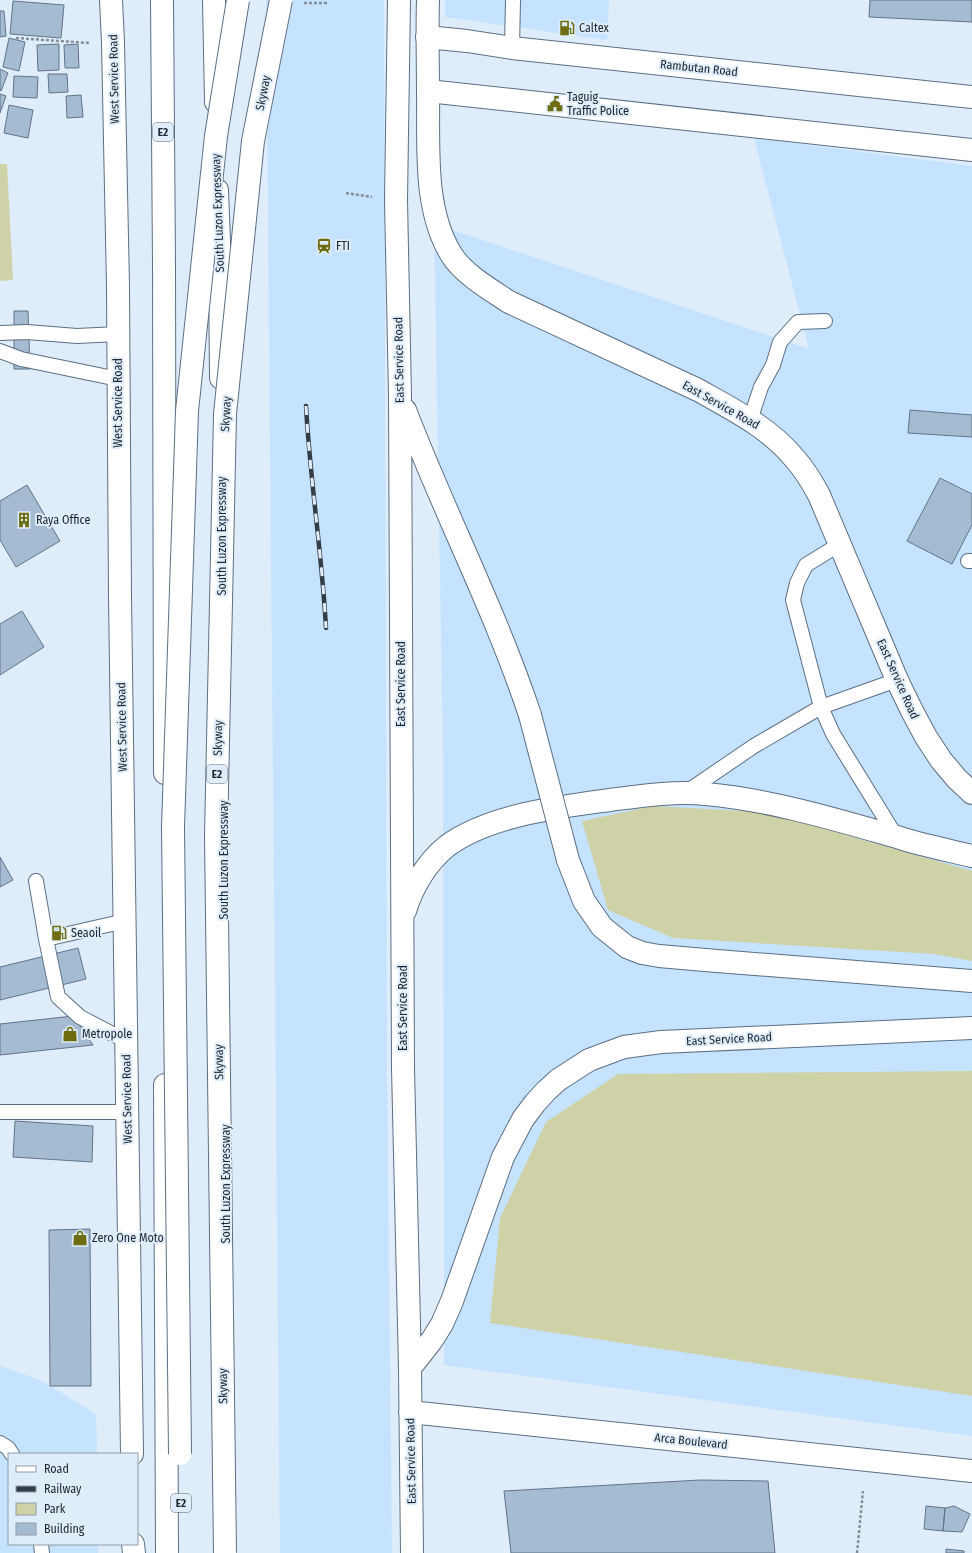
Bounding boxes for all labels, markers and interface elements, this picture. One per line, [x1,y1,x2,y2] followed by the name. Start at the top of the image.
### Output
[558,19,576,37] fuel station icon: Caltex
[579,21,609,35] place label: Caltex
[106,34,122,124] street label: West Service Road
[660,57,738,79] street label: Rambutan Road
[253,74,273,112] street label: Skyway
[567,90,629,118] place label: Taguig Traffic Police
[546,95,564,113] public building icon: Taguig Traffic Police
[153,123,173,141] road number: E2
[209,153,227,273] street label: South Luzon Expressway
[315,237,333,255] station icon: FTI
[336,239,350,253] place label: FTI
[391,317,407,403] street label: East Service Road
[111,358,125,448] street label: West Service Road
[680,378,762,432] street label: East Service Road
[218,395,234,432] street label: Skyway
[215,476,229,595] street label: South Luzon Expressway
[15,511,33,529] building icon: Raya Office
[36,513,90,527] place label: Raya Office
[874,637,922,721] street label: East Service Road
[394,641,408,727] street label: East Service Road
[114,682,130,772] street label: West Service Road
[211,719,225,756] street label: Skyway
[207,765,227,783] road number: E2
[217,800,231,919] street label: South Luzon Expressway
[50,924,68,942] fuel station icon: Seaoil
[71,926,101,940] place label: Seaoil
[396,965,410,1051] street label: East Service Road
[61,1025,79,1043] shop icon: Metropole
[82,1027,132,1041] place label: Metropole
[686,1030,772,1048] street label: East Service Road
[212,1043,226,1080] street label: Skyway
[119,1054,135,1144] street label: West Service Road
[219,1124,233,1243] street label: South Luzon Expressway
[71,1229,89,1247] shop icon: Zero One Moto
[92,1231,164,1245] place label: Zero One Moto
[216,1367,230,1404] street label: Skyway
[403,1418,419,1504] street label: East Service Road
[654,1430,728,1452] street label: Arca Boulevard
[8,1453,138,1545] legend
[44,1462,69,1476] text: Road
[44,1482,82,1496] text: Railway
[171,1494,191,1512] road number: E2
[44,1502,66,1516] text: Park
[44,1522,85,1536] text: Building

